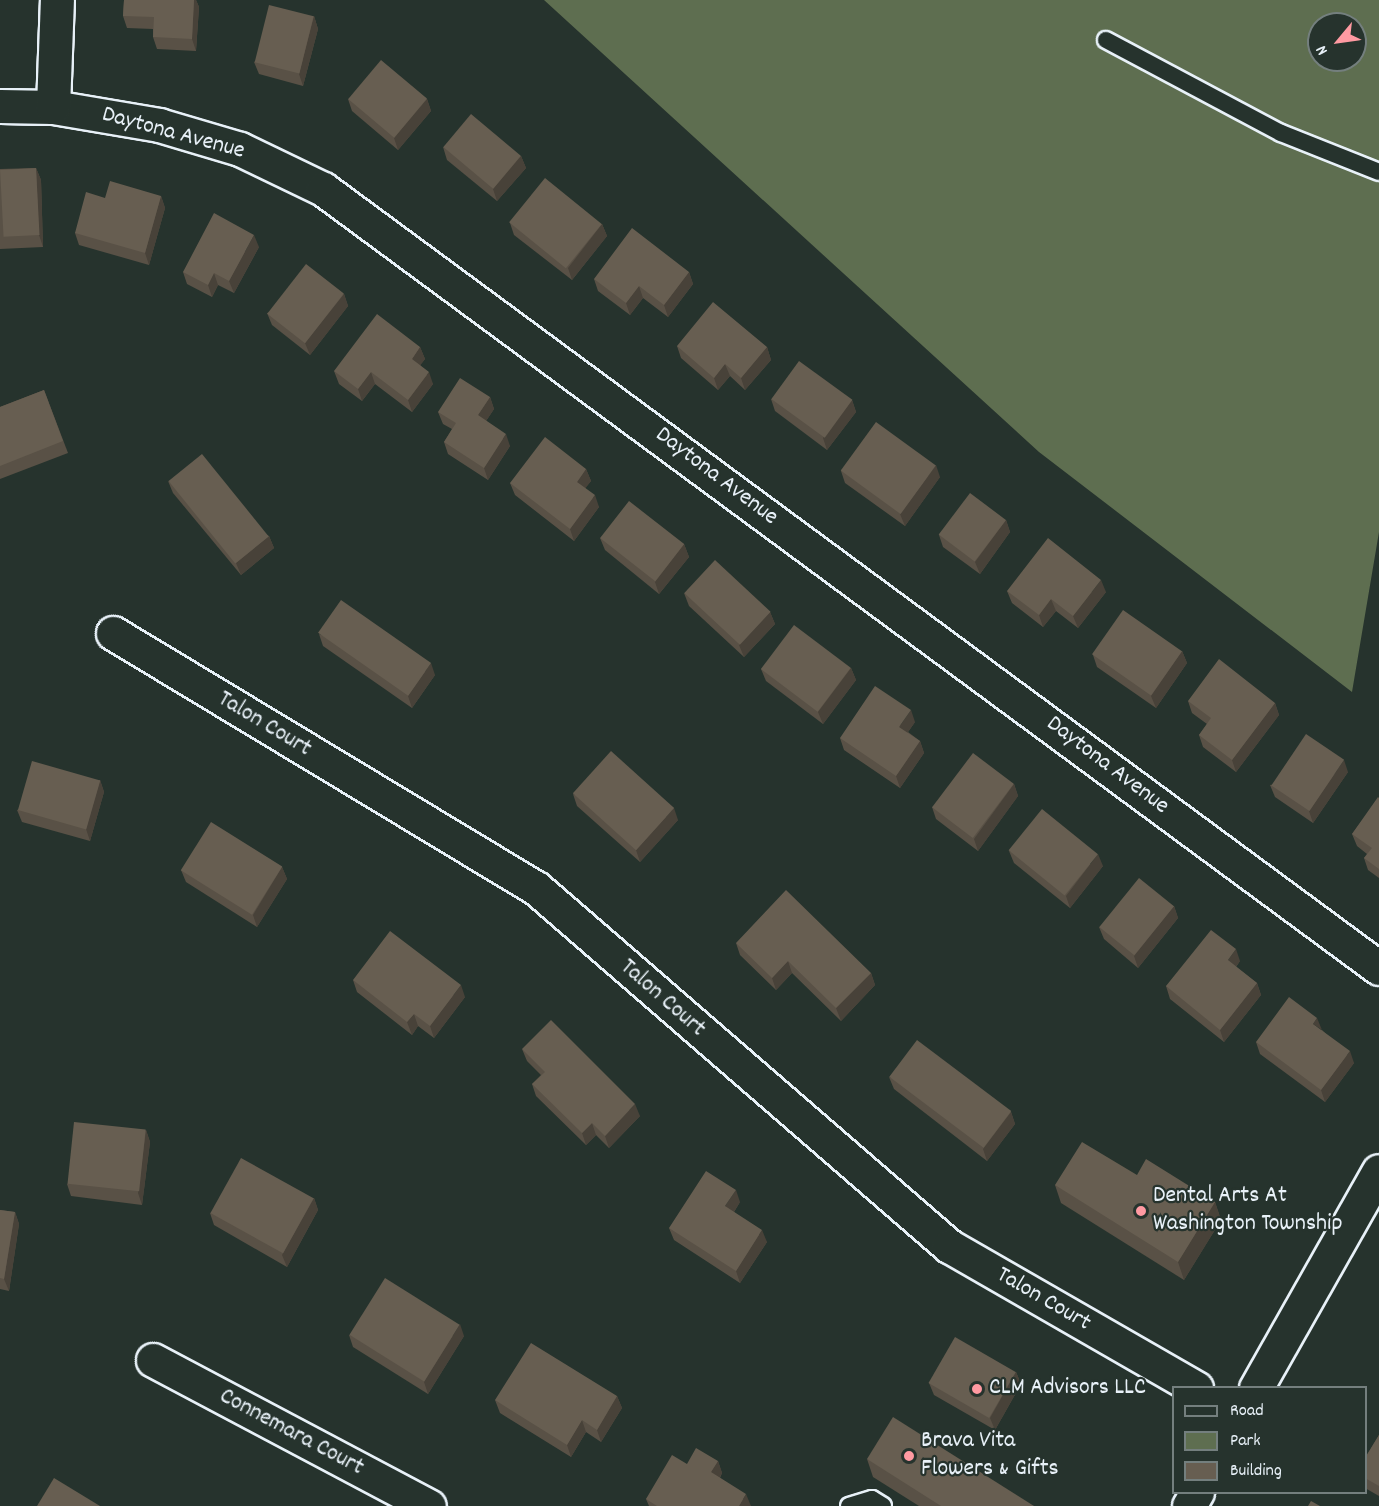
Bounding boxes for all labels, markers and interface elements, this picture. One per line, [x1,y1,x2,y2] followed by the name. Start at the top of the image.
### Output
[1307,12,1367,72] north arrow
[1311,41,1335,59] text: N
[99,101,247,167] street label: Daytona Avenue
[649,421,783,533] street label: Daytona Avenue
[212,686,316,764] street label: Talon Court
[1040,710,1174,822] street label: Daytona Avenue
[613,954,711,1044] street label: Talon Court
[1153,1183,1342,1239] place label: Dental Arts At Washington Township
[1134,1204,1148,1218] marker: Dental Arts At Washington Township
[991,1261,1095,1339] street label: Talon Court
[989,1375,1146,1403] place label: CLM Advisors LLC
[970,1382,984,1396] marker: CLM Advisors LLC
[214,1383,368,1483] street label: Connemara Court
[1172,1386,1367,1494] legend
[1230,1399,1264,1424] text: Road
[921,1428,1059,1484] place label: Brava Vita Flowers & Gifts
[1230,1429,1261,1454] text: Park
[902,1449,916,1463] marker: Brava Vita Flowers & Gifts
[1230,1459,1282,1484] text: Building

